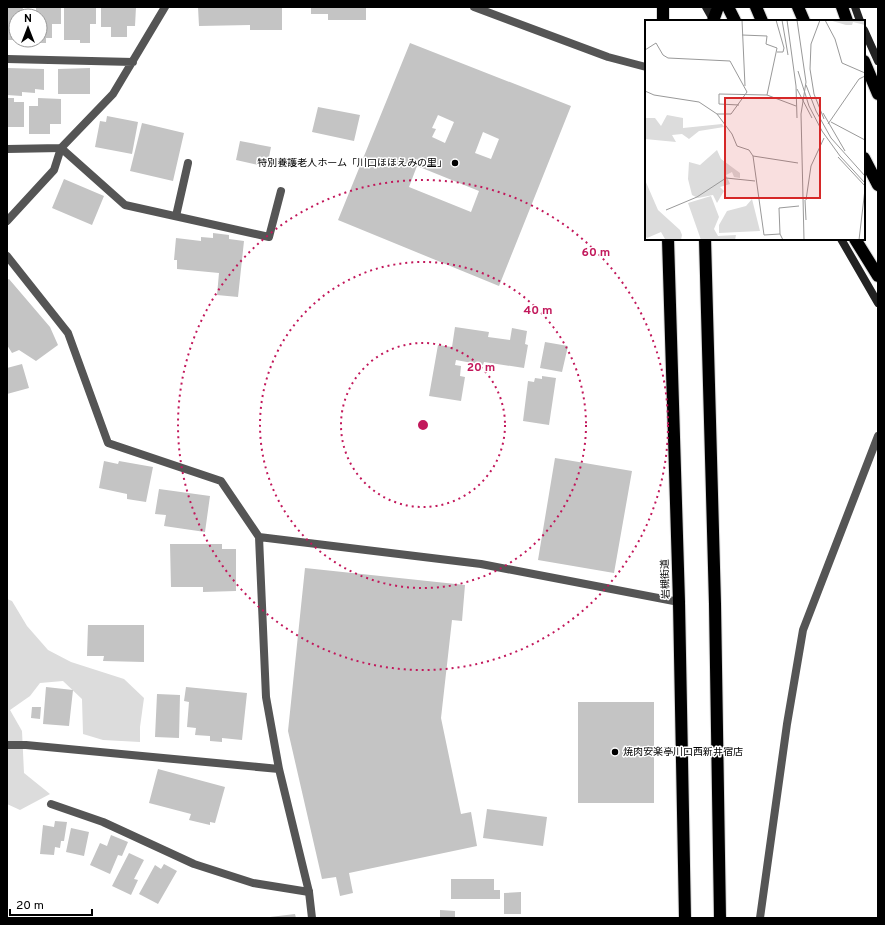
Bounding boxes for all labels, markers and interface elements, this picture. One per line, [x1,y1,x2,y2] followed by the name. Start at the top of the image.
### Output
[8,8,48,48] north arrow
[24,12,32,26] text: N
[645,20,865,240] inset map
[257,157,447,170] place label: 特別養護老人ホーム「川口ほほえみの里」
[450,158,460,168] marker: 特別養護老人ホーム「川口ほほえみの里」
[582,245,610,261] text: 60 m
[523,303,553,319] text: 40 m
[467,360,495,376] text: 20 m
[416,418,430,432] centre of rings
[659,559,673,599] street label: 岩槻街道
[623,746,743,759] place label: 焼肉安楽亭川口西新井宿店
[610,747,620,757] marker: 焼肉安楽亭川口西新井宿店
[10,891,92,917] scale bar
[16,898,44,914] text: 20 m

